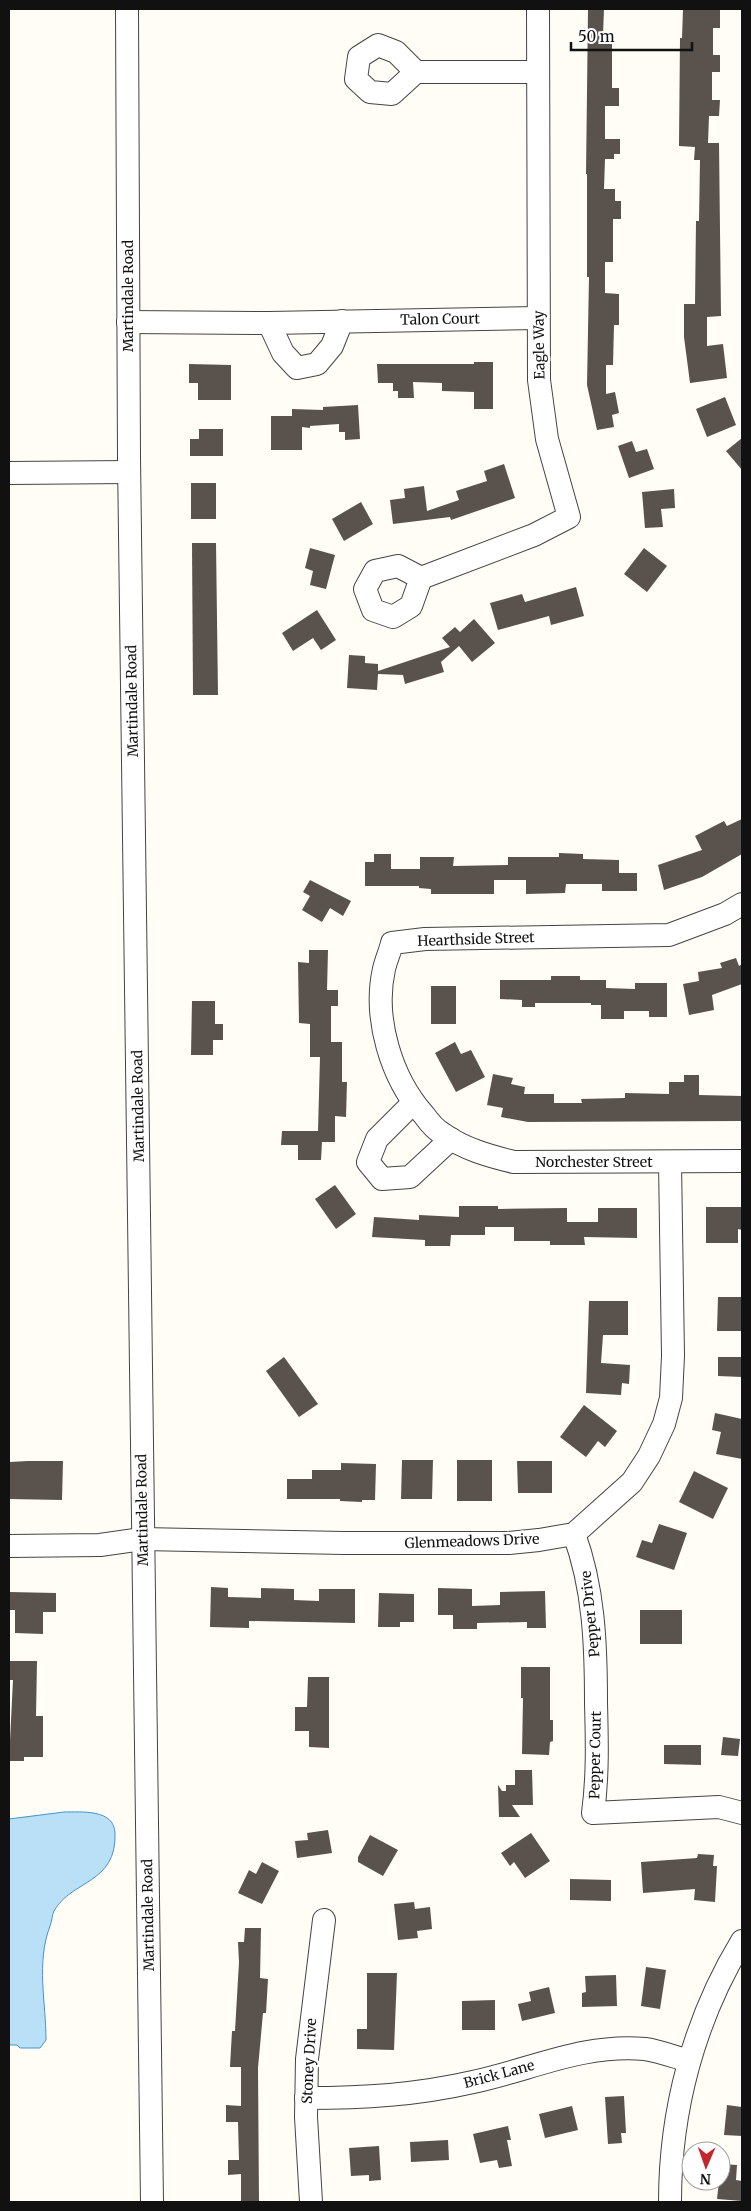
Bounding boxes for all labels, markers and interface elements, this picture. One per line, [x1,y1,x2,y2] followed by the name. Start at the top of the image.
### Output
[571,20,692,52] scale bar
[578,27,615,46] text: 50 m
[119,239,137,352] street label: Martindale Road
[400,309,481,329] street label: Talon Court
[529,310,549,380] street label: Eagle Way
[122,644,142,757] street label: Martindale Road
[417,928,535,950] street label: Hearthside Street
[128,1049,148,1162] street label: Martindale Road
[535,1153,653,1171] street label: Norchester Street
[132,1453,152,1566] street label: Martindale Road
[404,1530,540,1552] street label: Glenmeadows Drive
[577,1570,603,1658] street label: Pepper Drive
[585,1710,605,1799] street label: Pepper Court
[138,1858,158,1971] street label: Martindale Road
[298,2018,320,2104] street label: Stoney Drive
[462,2056,536,2092] street label: Brick Lane
[681,2141,731,2191] north arrow
[700,2170,711,2188] text: N

